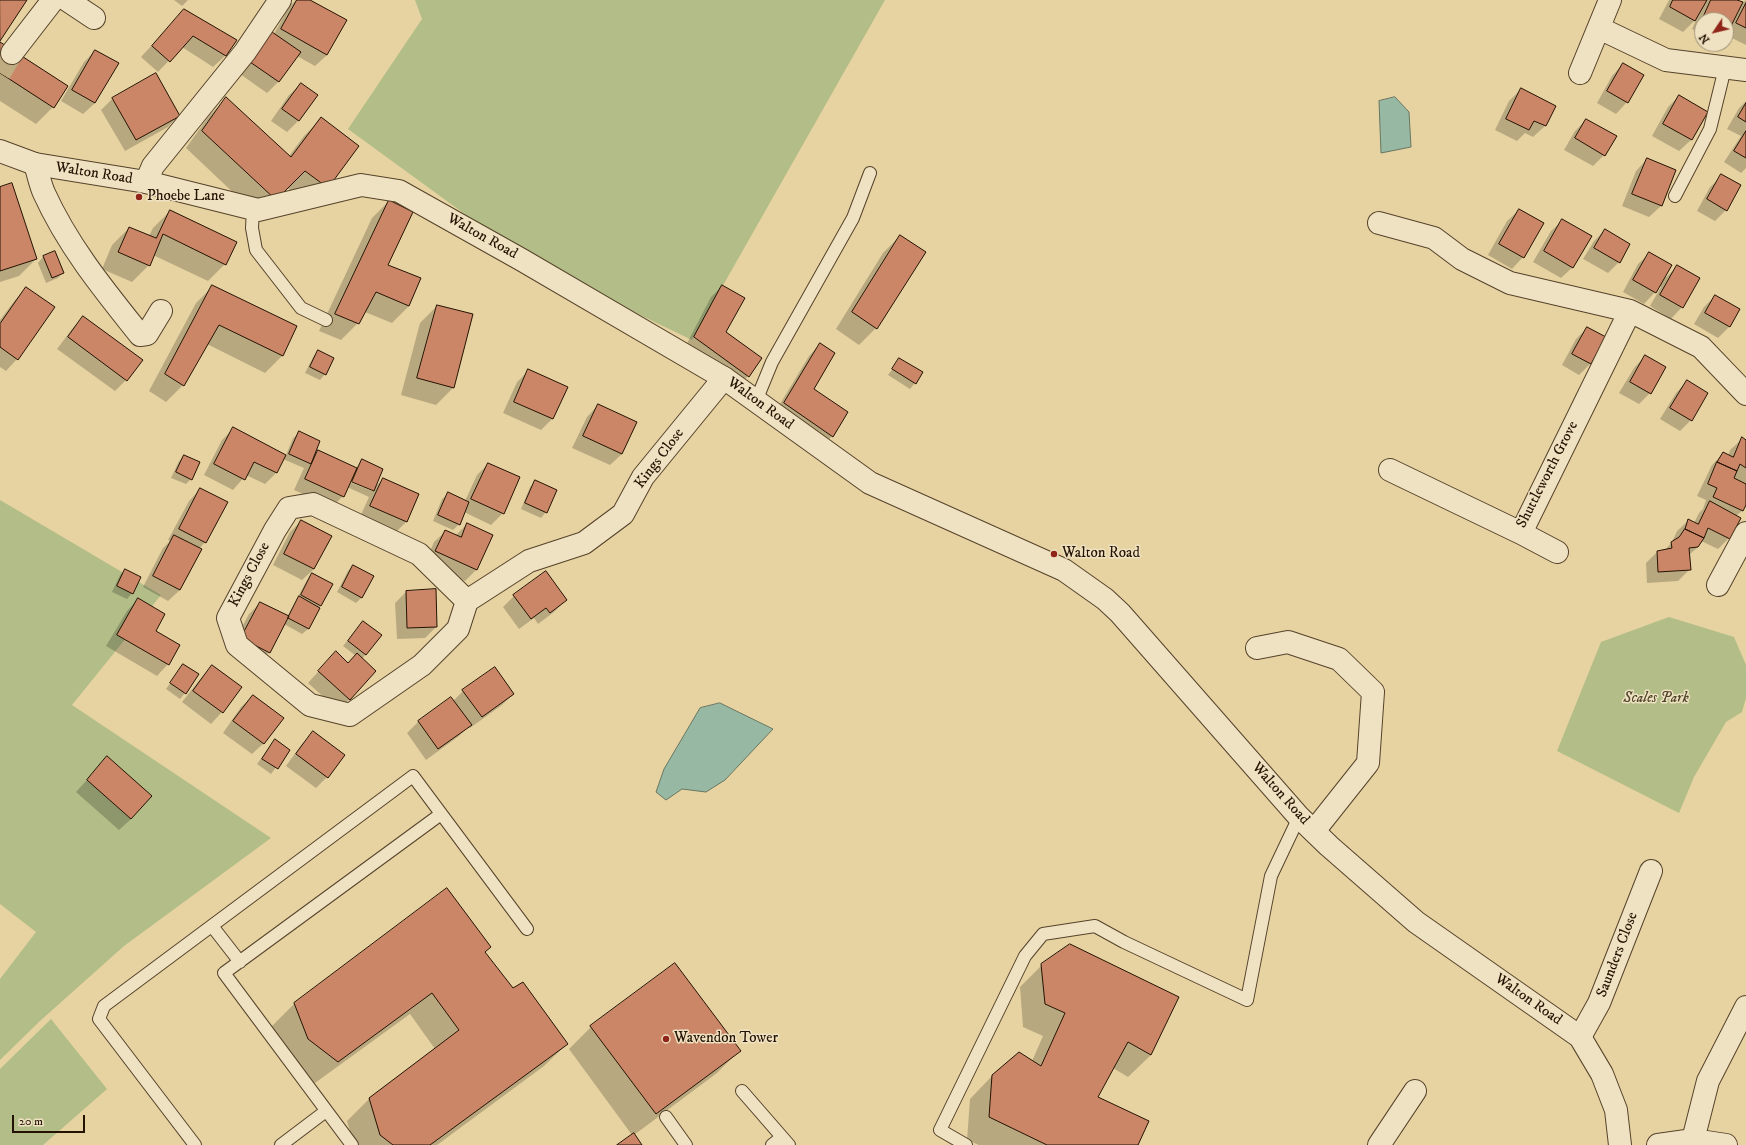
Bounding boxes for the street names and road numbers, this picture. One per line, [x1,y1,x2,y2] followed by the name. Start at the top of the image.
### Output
[54,159,134,189] street label: Walton Road
[444,210,520,264] street label: Walton Road
[723,374,797,434] street label: Walton Road
[1513,419,1583,531] street label: Shuttleworth Grove
[632,425,688,493] street label: Kings Close
[225,540,275,610] street label: Kings Close
[1247,759,1313,829] street label: Walton Road
[1594,910,1642,1000] street label: Saunders Close
[1491,970,1565,1030] street label: Walton Road

